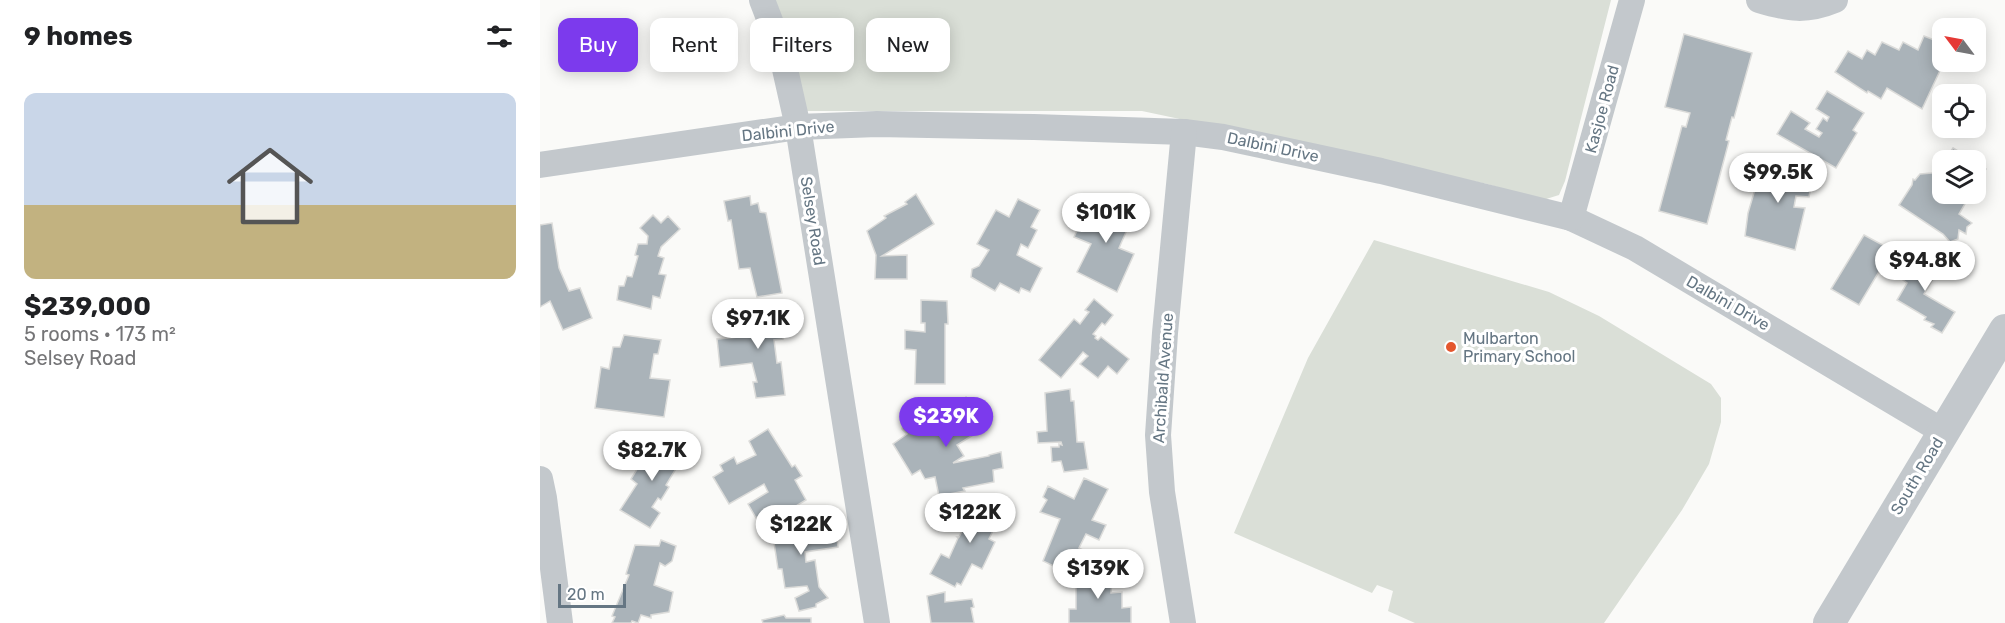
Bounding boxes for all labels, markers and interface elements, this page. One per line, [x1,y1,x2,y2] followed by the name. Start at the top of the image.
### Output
[558,18,638,72] chip: Buy
[650,18,738,72] chip: Rent
[750,18,854,72] chip: Filters
[866,18,950,72] chip: New
[1932,18,1986,72] north arrow
[1932,18,1986,204] map controls
[483,20,516,53] icon: filters
[24,21,133,52] text: 9 homes
[1581,63,1623,155] street label: Kasjoe Road
[1932,84,1986,138] button: locate
[741,117,835,145] street label: Dalbini Drive
[1225,128,1321,166] street label: Dalbini Drive
[216,132,324,240] icon: home
[1932,150,1986,204] button: layers
[1729,153,1827,204] pin: $99.5K
[1743,160,1813,184] text: $99.5K
[797,175,829,267] street label: Selsey Road
[1064,193,1148,244] pin: $101K
[1076,200,1136,224] text: $101K
[1876,241,1974,292] pin: $94.8K
[1889,248,1961,272] text: $94.8K
[1683,271,1773,335] street label: Dalbini Drive
[24,291,151,322] text: $239,000
[709,299,807,350] pin: $97.1K
[726,306,790,330] text: $97.1K
[1149,312,1177,444] street label: Archibald Avenue
[24,322,176,346] text: 5 rooms · 173 m²
[1463,329,1575,366] place label: Mulbarton Primary School
[1444,340,1458,354] marker: Mulbarton Primary School
[24,346,136,370] text: Selsey Road
[904,397,988,448] pin: $239K
[913,404,979,428] text: $239K
[603,431,701,482] pin: $82.7K
[1887,434,1947,518] street label: South Road
[617,438,687,462] text: $82.7K
[928,493,1012,544] pin: $122K
[939,500,1001,524] text: $122K
[759,505,843,556] pin: $122K
[770,512,832,536] text: $122K
[1056,549,1140,600] pin: $139K
[1067,556,1129,580] text: $139K
[558,581,626,608] scale bar
[567,585,605,604] text: 20 m

